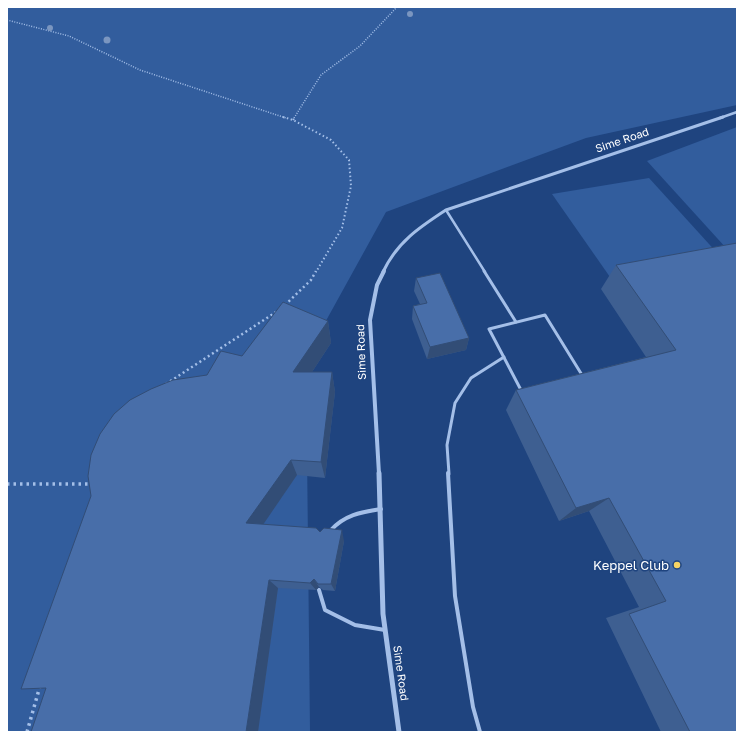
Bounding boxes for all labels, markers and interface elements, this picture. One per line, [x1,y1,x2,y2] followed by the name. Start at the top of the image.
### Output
[593,124,650,155] street label: Sime Road
[353,324,368,380] street label: Sime Road
[593,557,669,573] place label: Keppel Club
[672,560,682,570] marker: Keppel Club
[391,644,412,701] street label: Sime Road

